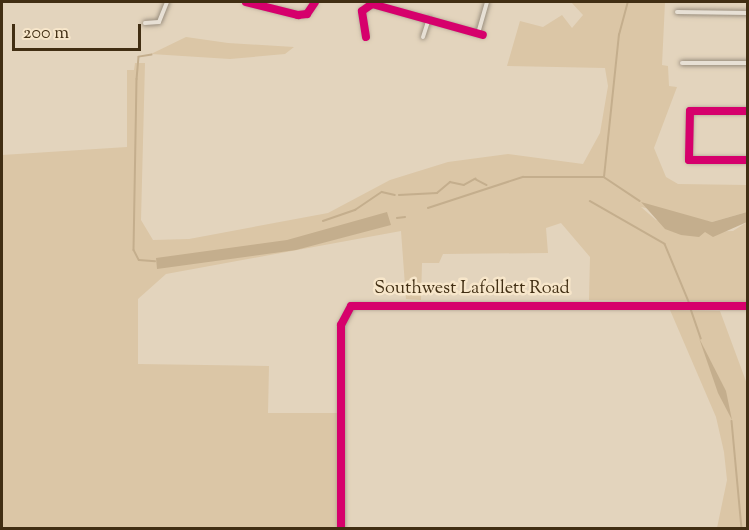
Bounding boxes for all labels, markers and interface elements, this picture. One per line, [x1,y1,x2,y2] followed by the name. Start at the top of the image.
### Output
[15,12,144,50] scale bar
[23,21,69,47] text: 200 m
[374,278,570,300] street label: Southwest Lafollett Road

